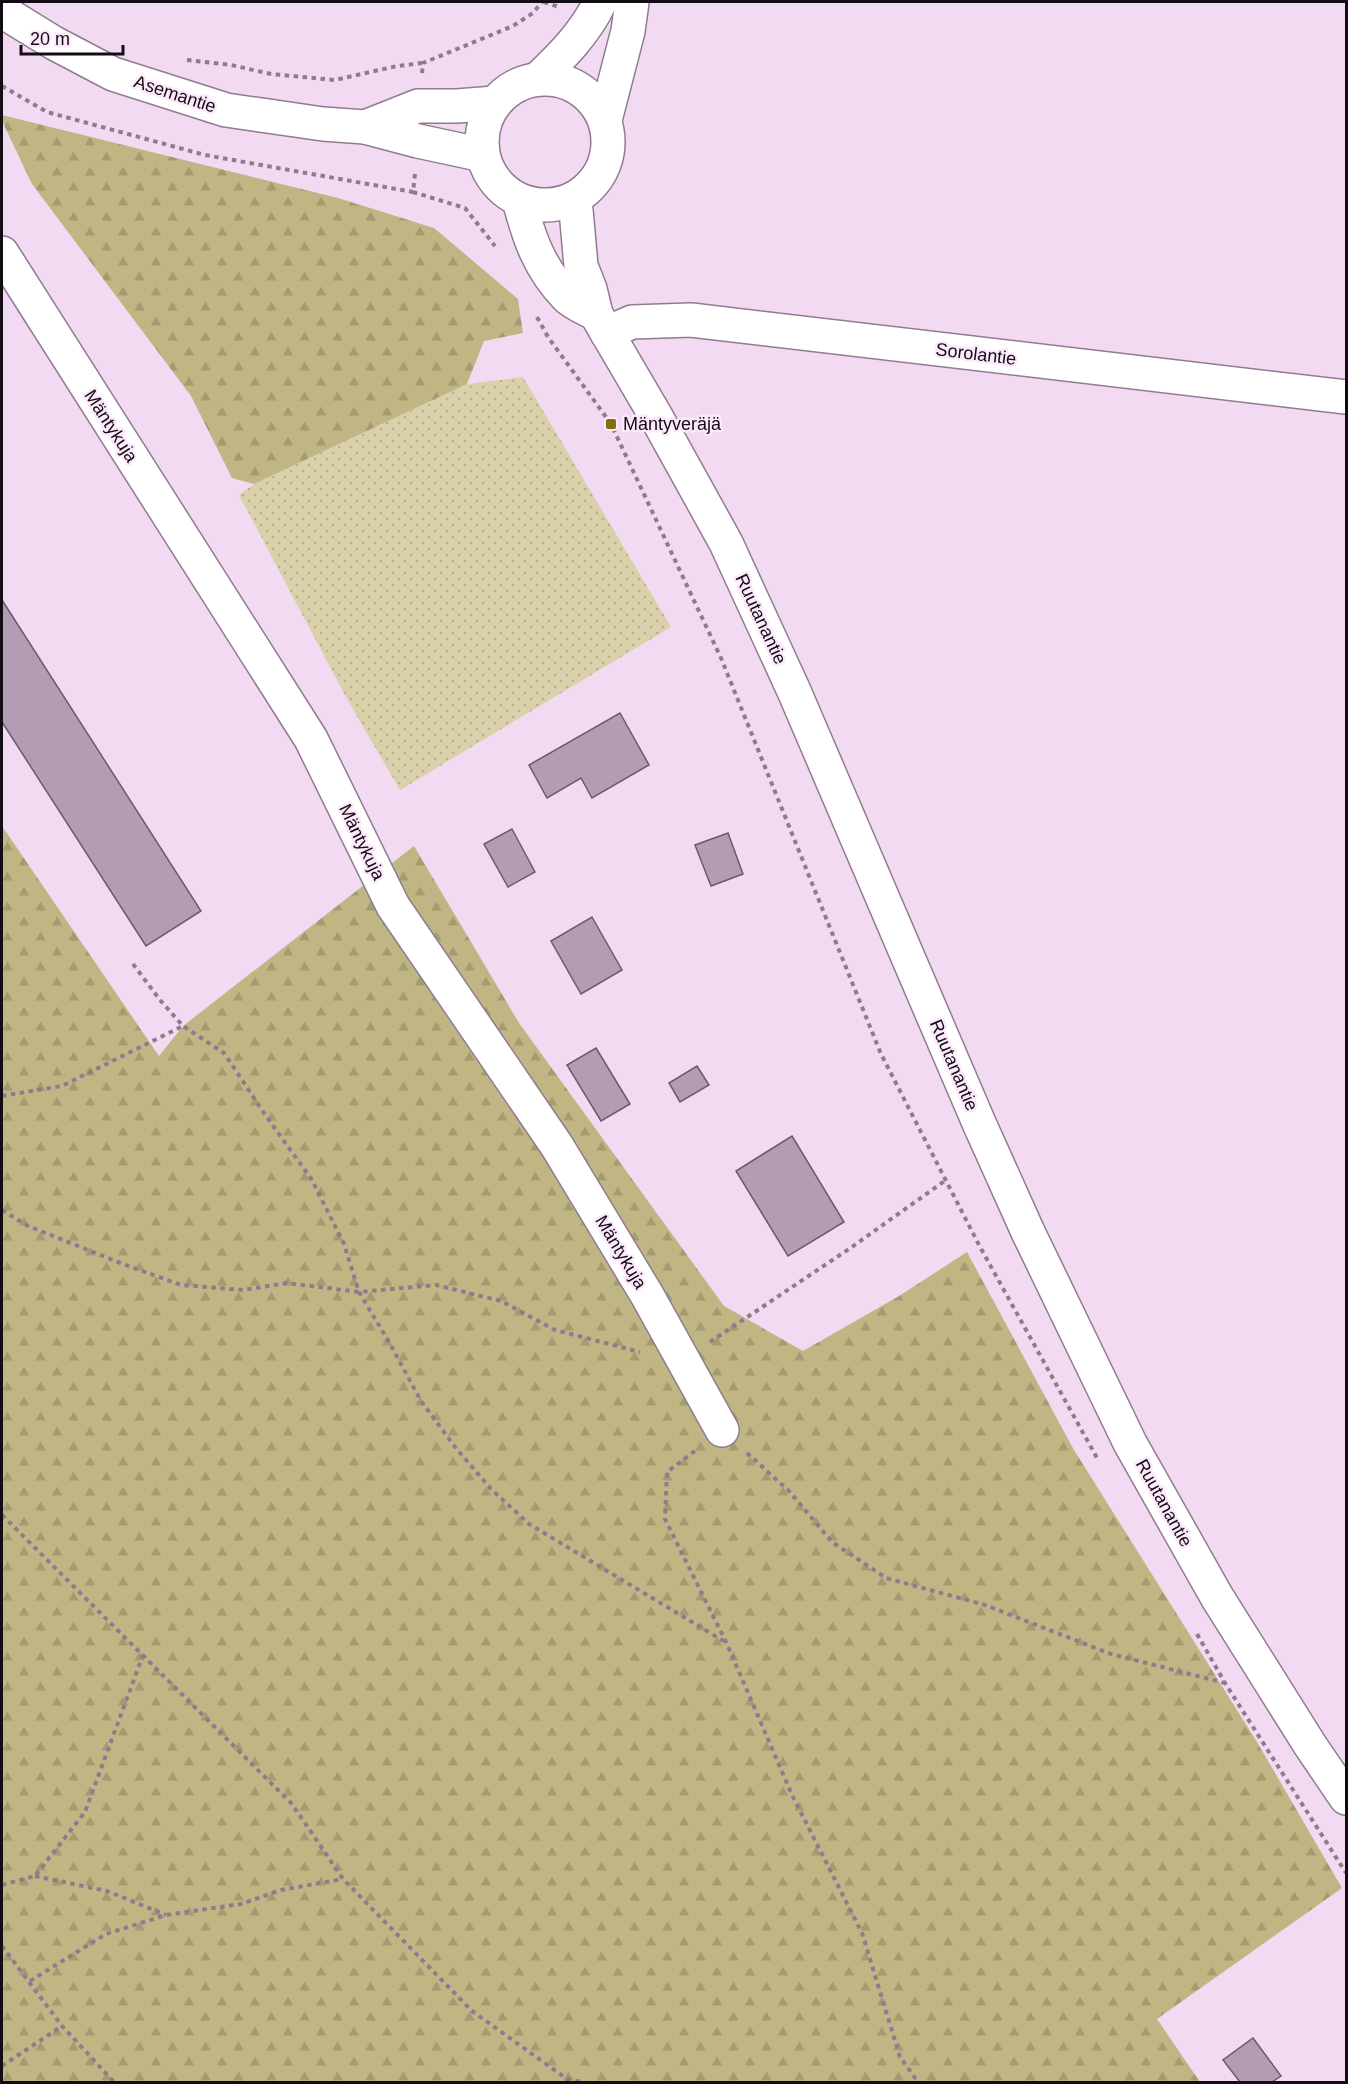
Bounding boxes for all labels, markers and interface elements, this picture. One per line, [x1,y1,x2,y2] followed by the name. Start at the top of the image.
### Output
[21,18,123,56] scale bar
[30,29,70,49] text: 20 m
[131,71,219,117] street label: Asemantie
[935,339,1017,369] street label: Sorolantie
[80,386,142,467] street label: Mäntykuja
[623,414,722,434] place label: Mäntyveräjä
[604,417,618,431] marker: Mäntyveräjä
[731,571,791,667] street label: Ruutanantie
[335,801,389,884] street label: Mäntykuja
[926,1016,982,1114] street label: Ruutanantie
[591,1212,651,1293] street label: Mäntykuja
[1132,1456,1196,1550] street label: Ruutanantie

